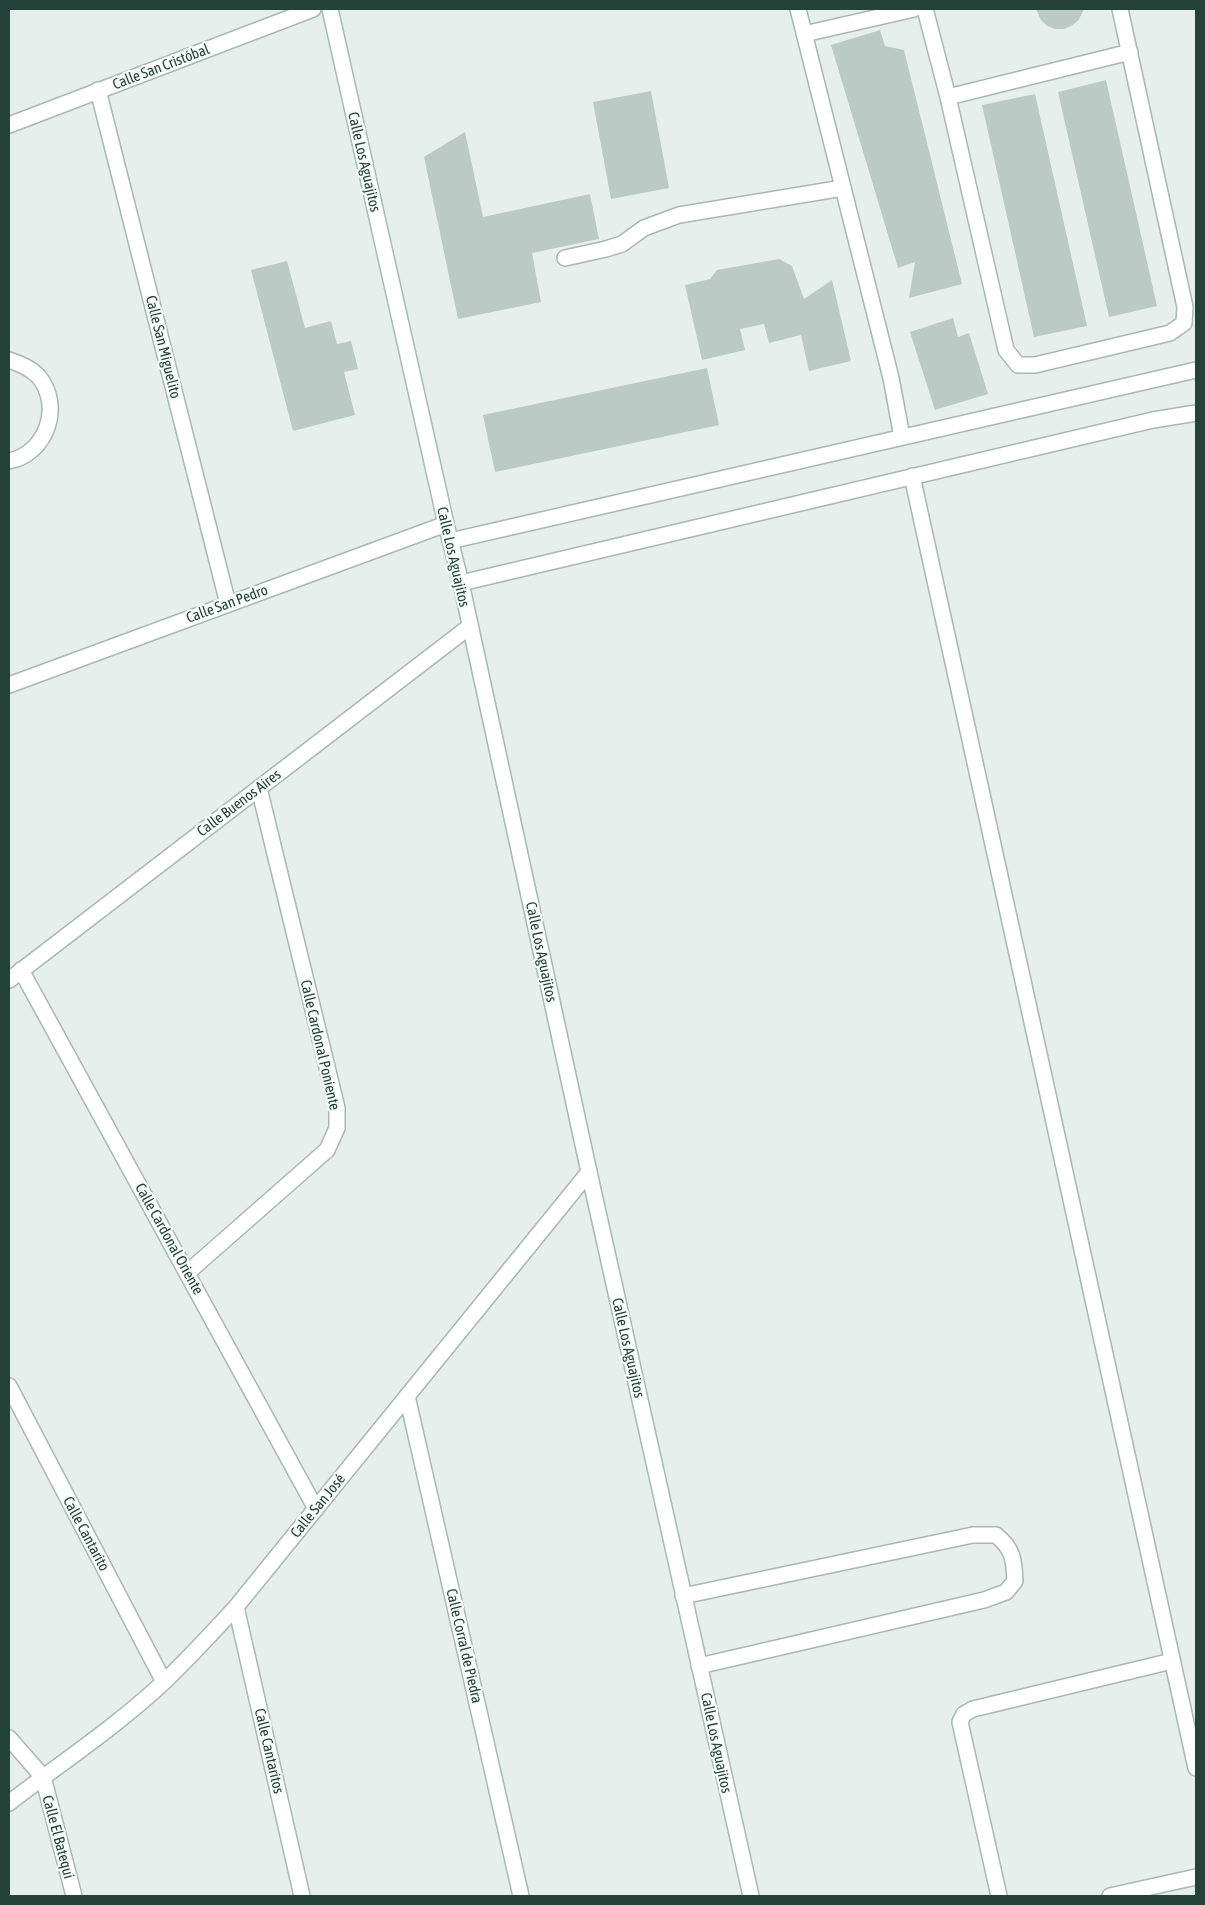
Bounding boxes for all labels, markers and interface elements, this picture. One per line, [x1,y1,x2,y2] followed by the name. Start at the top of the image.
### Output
[110,40,212,94] street label: Calle San Cristóbal
[344,110,384,214] street label: Calle Los Aguajitos
[141,294,185,400] street label: Calle San Miguelito
[433,505,473,609] street label: Calle Los Aguajitos
[184,581,270,627] street label: Calle San Pedro
[193,766,285,840] street label: Calle Buenos Aires
[522,900,560,1004] street label: Calle Los Aguajitos
[296,978,344,1112] street label: Calle Cardonal Poniente
[131,1180,207,1298] street label: Calle Cardonal Oriente
[608,1296,648,1400] street label: Calle Los Aguajitos
[287,1470,349,1542] street label: Calle San José
[59,1494,113,1574] street label: Calle Cantarito
[442,1587,486,1705] street label: Calle Corral de Piedra
[697,1691,735,1795] street label: Calle Los Aguajitos
[250,1707,288,1795] street label: Calle Cantaritos
[38,1793,78,1881] street label: Calle El Batequi

